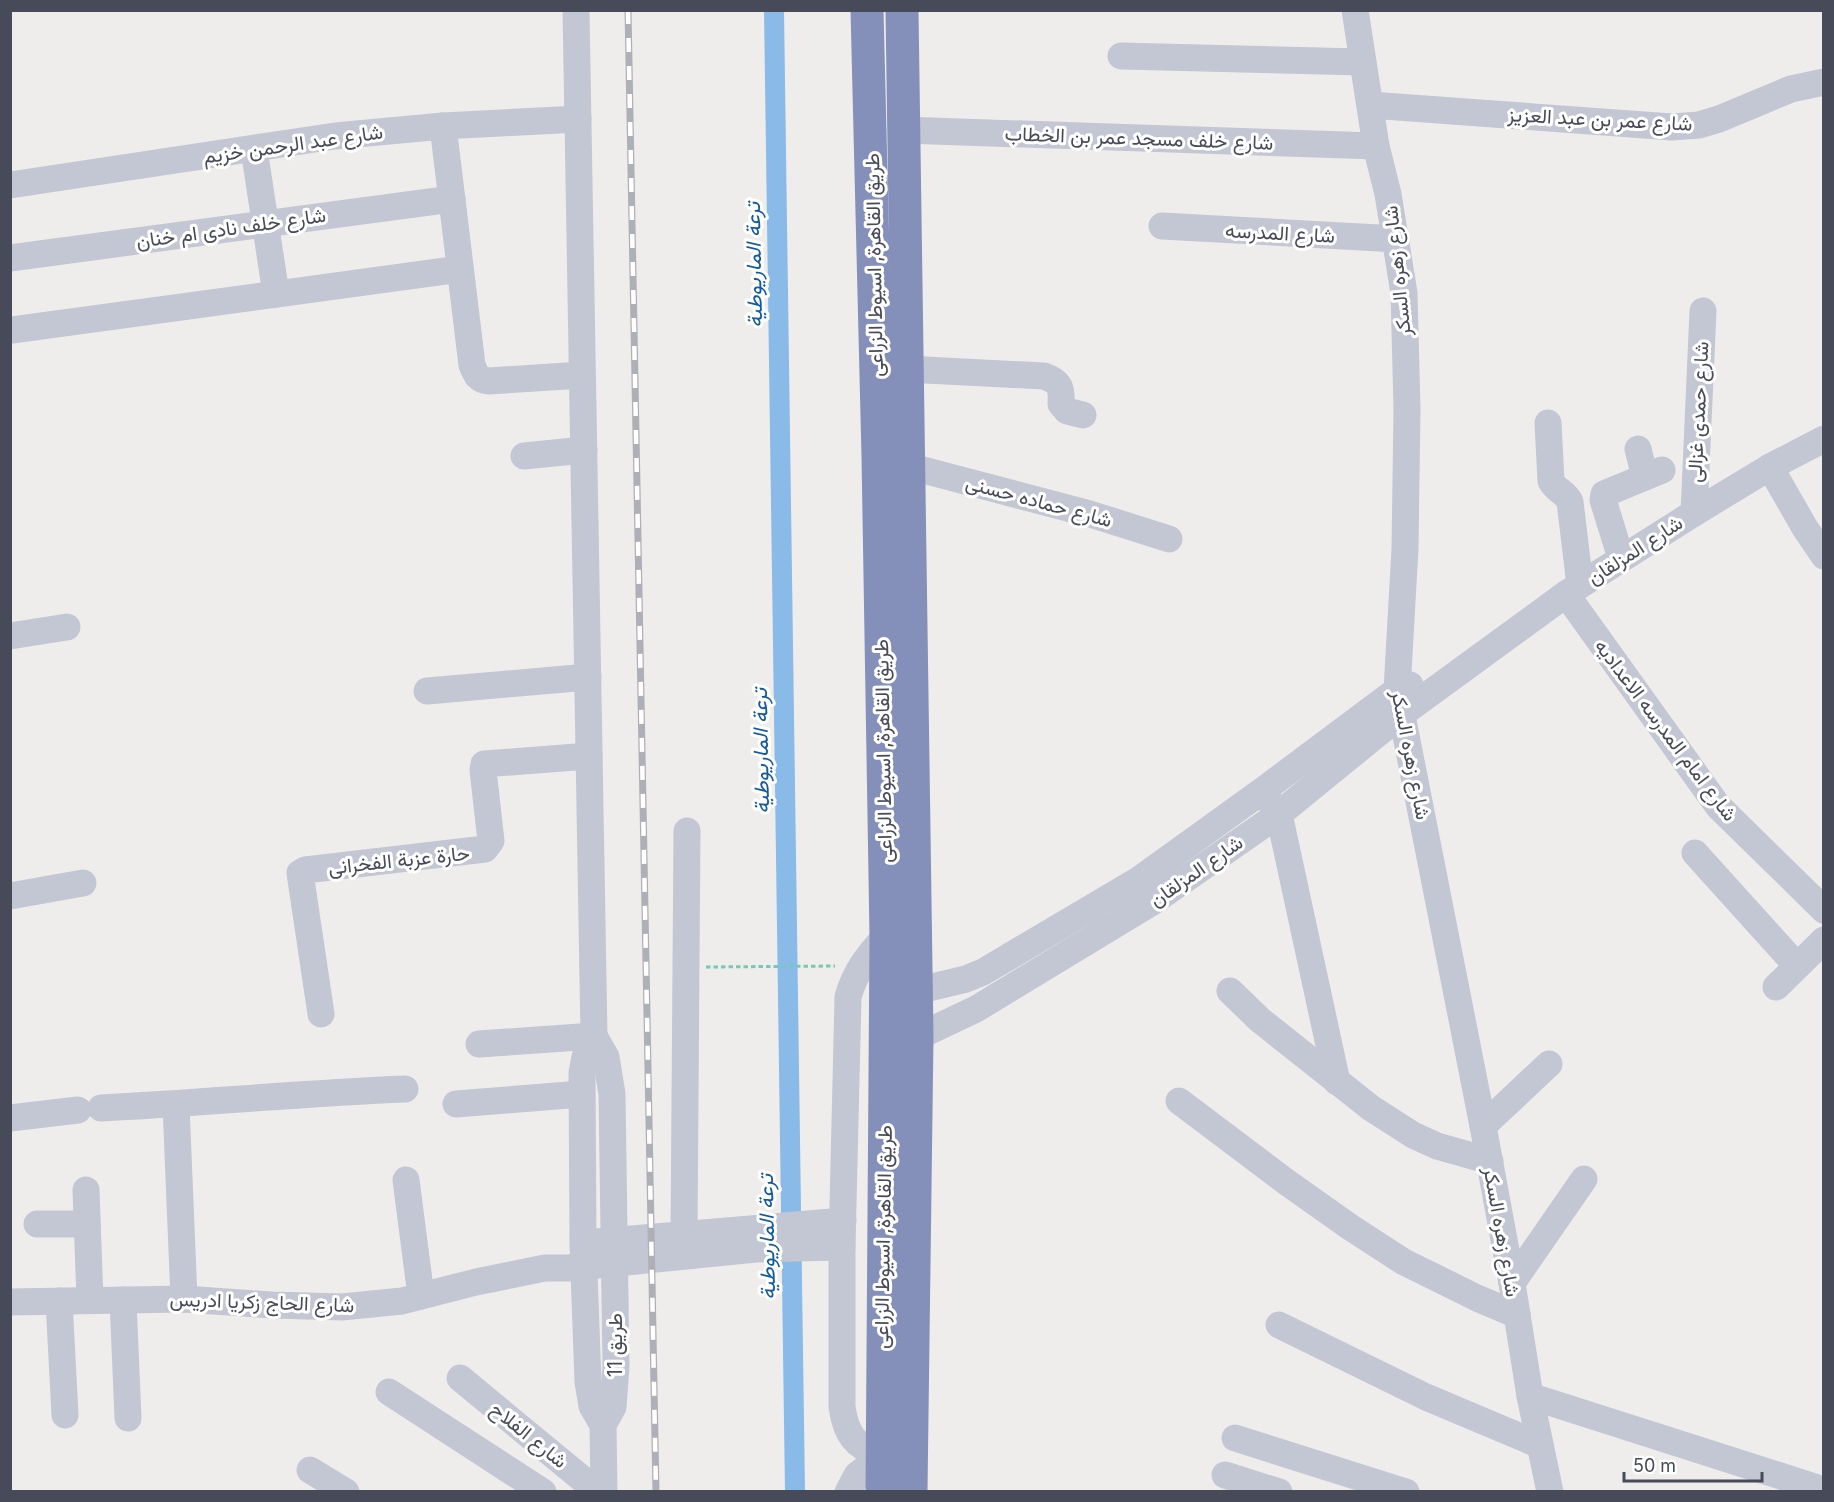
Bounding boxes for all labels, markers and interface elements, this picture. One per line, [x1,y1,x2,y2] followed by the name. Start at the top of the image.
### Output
[1506,102,1693,138] street label: شارع عمر بن عبد العزيز
[202,120,385,170] street label: شارع عبد الرحمن خزيم
[1004,121,1274,157] street label: شارع خلف مسجد عمر بن الخطاب
[860,153,889,377] street label: طريق القاهرة, اسيوط الزراعى
[740,199,768,328] water label: ترعة الماريوطية
[135,203,328,255] street label: شارع خلف نادى ام خنان
[1378,204,1418,339] street label: شارع زهره السكر
[1224,218,1335,250] street label: شارع المدرسه
[1682,341,1716,483] street label: شارع حمدى غزالى
[963,470,1115,534] street label: شارع حماده حسنى
[1583,510,1688,591] street label: شارع المزلقان
[1588,634,1742,827] street label: شارع امام المدرسه الاعداديه
[869,639,898,863] street label: طريق القاهرة, اسيوط الزراعى
[747,685,775,814] water label: ترعة الماريوطية
[1385,687,1435,822] street label: شارع زهره السكر
[1145,830,1248,914] street label: شارع المزلقان
[327,841,471,880] street label: حارة عزبة الفخرانى
[869,1125,898,1349] street label: طريق القاهرة, اسيوط الزراعى
[1477,1164,1525,1299] street label: شارع زهره السكر
[753,1171,781,1300] water label: ترعة الماريوطية
[169,1287,355,1319] street label: شارع الحاج زكريا ادريس
[603,1313,628,1377] street label: طريق 11
[485,1397,572,1475] street label: شارع الفلاح
[1624,1445,1762,1483] scale bar
[1633,1455,1676,1476] text: 50 m

